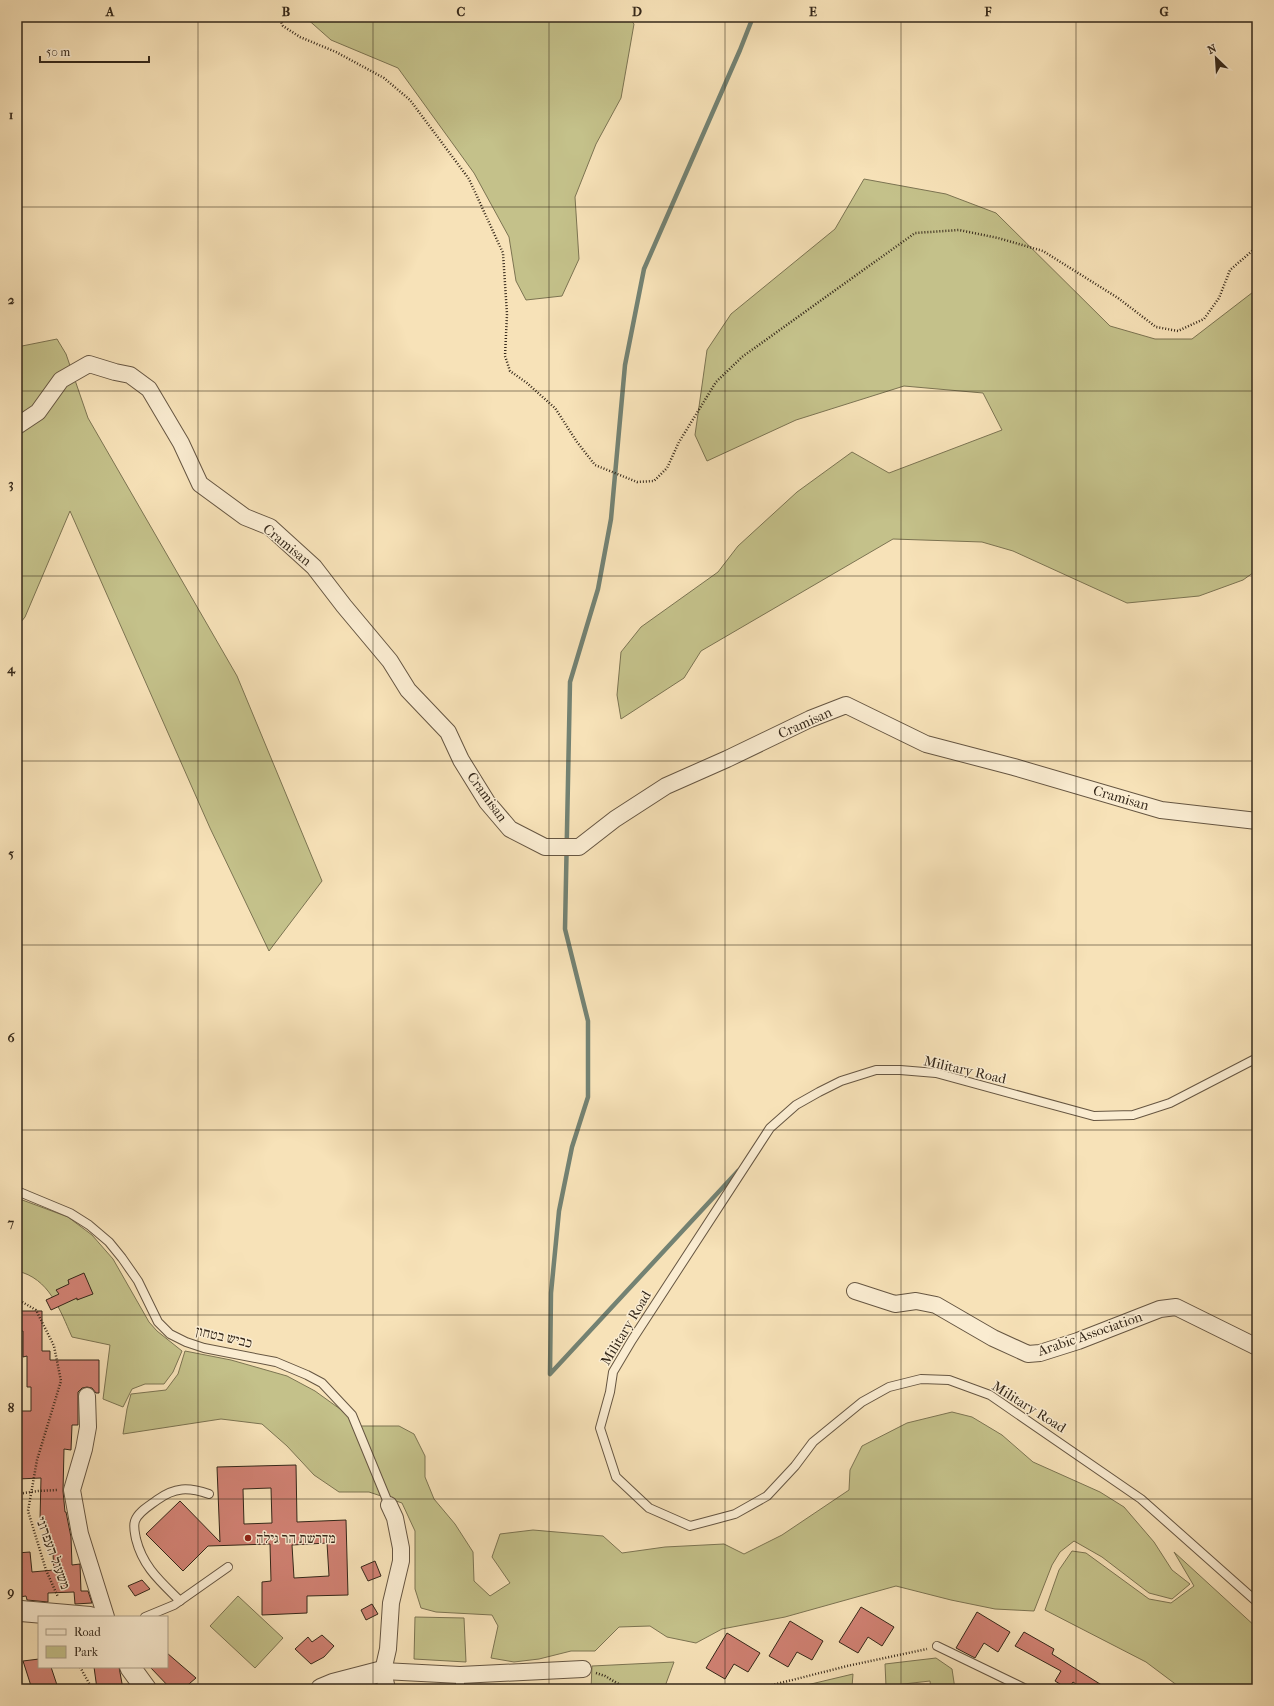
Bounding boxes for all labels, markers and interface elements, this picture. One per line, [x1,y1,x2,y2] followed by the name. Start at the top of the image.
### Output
[105,4,115,19] text: A
[282,4,291,19] text: B
[457,4,466,19] text: C
[632,4,642,19] text: D
[809,4,817,19] text: E
[984,4,992,19] text: F
[1159,4,1169,19] text: G
[40,38,149,64] scale bar
[1196,38,1236,78] north arrow
[1205,41,1219,57] text: N
[46,45,70,59] text: 50 m
[9,107,14,122] text: 1
[8,292,15,307] text: 2
[8,476,14,492] text: 3
[259,520,315,570] street label: Cramisan
[6,661,16,677] text: 4
[775,704,835,742] street label: Cramisan
[463,769,511,825] street label: Cramisan
[1091,782,1151,814] street label: Cramisan
[8,846,14,861] text: 5
[7,1030,15,1045] text: 6
[922,1052,1008,1088] street label: Military Road
[7,1215,15,1230] text: 7
[597,1287,655,1368] street label: Military Road
[1035,1308,1145,1360] street label: Arabic Association
[194,1322,254,1352] street label: כביש בטחון
[989,1378,1069,1437] street label: Military Road
[8,1400,15,1415] text: 8
[32,1514,74,1592] street label: משעול העפרוני
[256,1530,336,1547] place label: מדרשת הר גילה
[243,1533,253,1543] marker: מדרשת הר גילה
[7,1584,15,1600] text: 9
[38,1616,168,1668] legend
[74,1625,101,1639] text: Road
[74,1645,99,1659] text: Park

